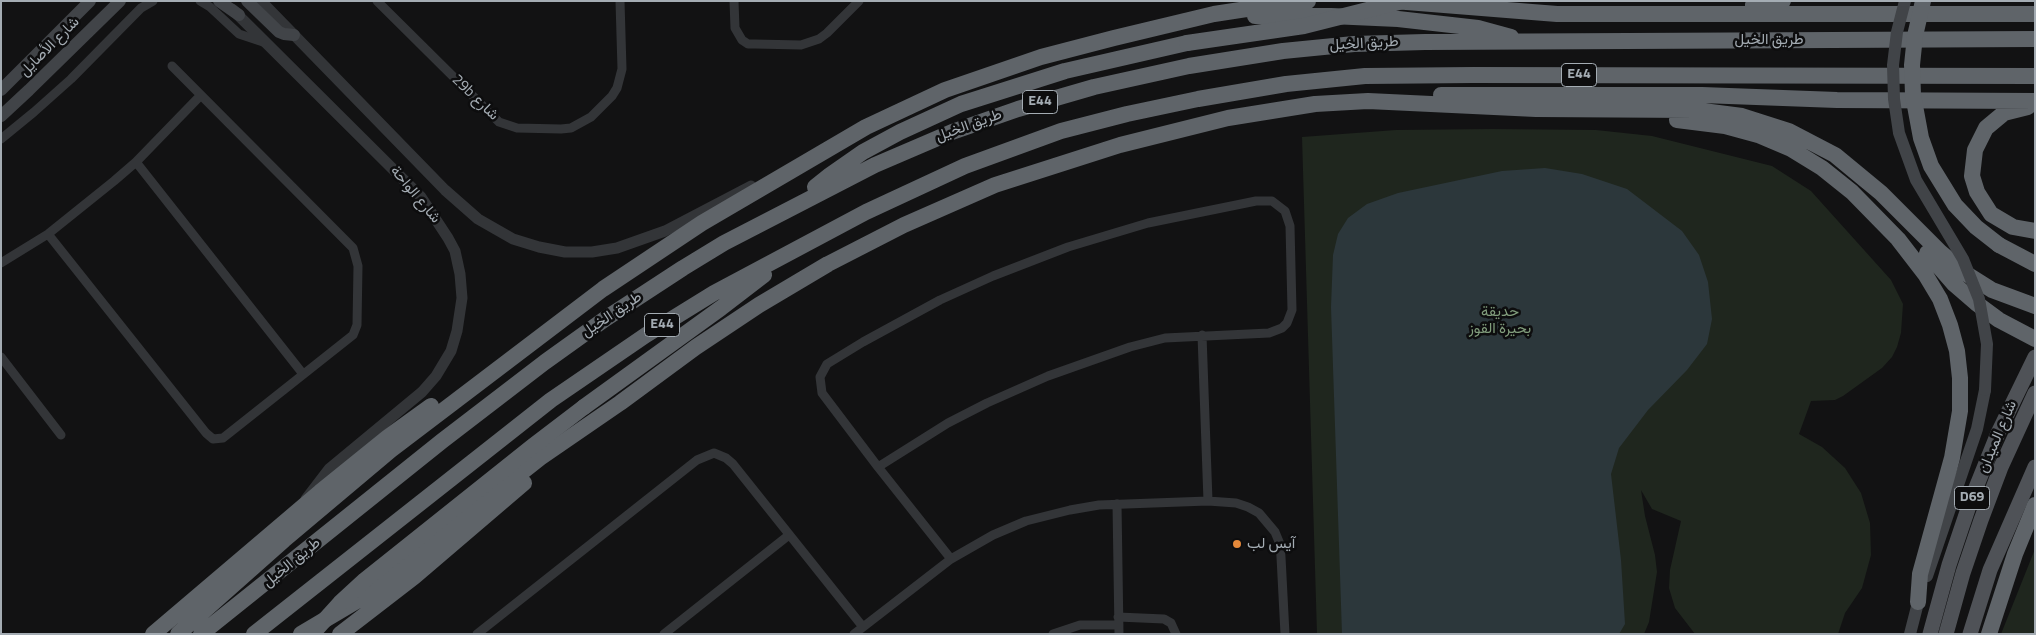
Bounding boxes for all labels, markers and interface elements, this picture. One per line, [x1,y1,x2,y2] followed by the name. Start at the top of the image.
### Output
[16,13,84,81] street label: شارع الأصايل
[1734,31,1804,49] street label: طريق الخيل
[1329,33,1399,55] street label: طريق الخيل
[1562,64,1596,86] road number: E44
[448,71,502,125] street label: 29b شارع
[1022,90,1058,114] road number: E44
[933,106,1005,146] street label: طريق الخيل
[386,163,444,227] street label: شارع الواحة
[578,288,646,342] street label: طريق الخيل
[1469,303,1531,338] park label: حديقة بحيرة القوز
[644,314,680,336] road number: E44
[1975,398,2021,476] street label: شارع الميدان
[1954,486,1990,509] road number: D69
[259,534,325,592] street label: طريق الخيل
[1247,535,1295,553] place label: آيس لب
[1231,538,1243,550] marker: آيس لب

